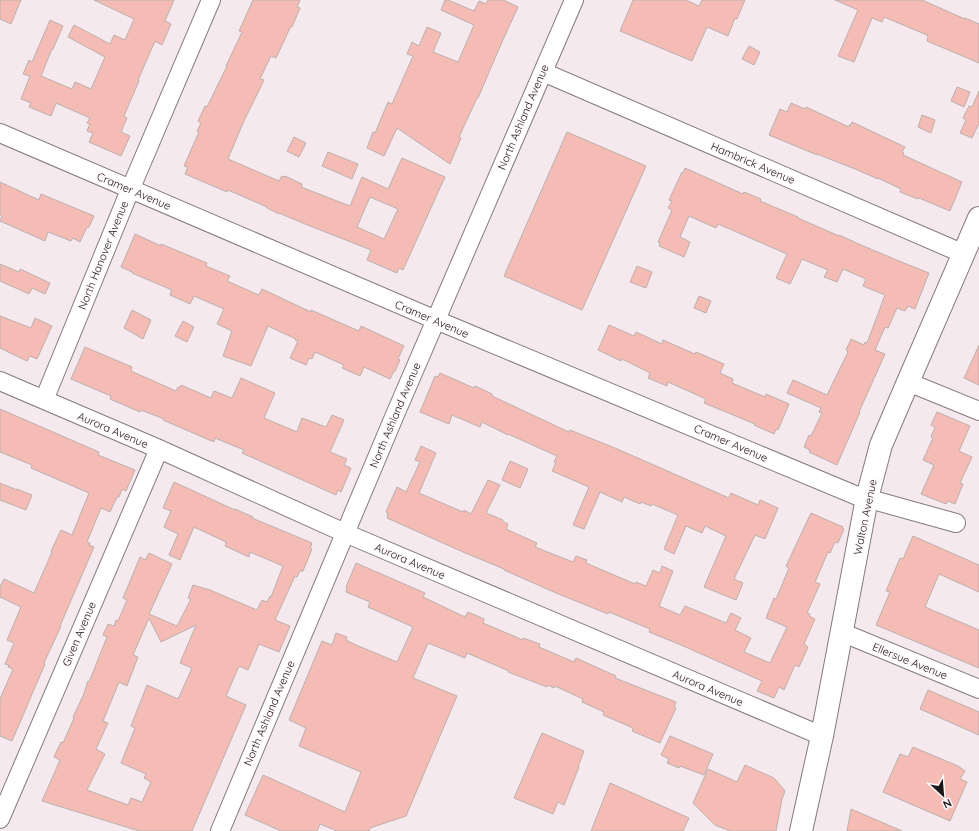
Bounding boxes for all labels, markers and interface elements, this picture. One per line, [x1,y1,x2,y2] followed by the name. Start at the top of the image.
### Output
[494,62,552,172] street label: North Ashland Avenue
[709,139,797,187] street label: Hambrick Avenue
[95,169,173,213] street label: Cramer Avenue
[75,198,131,312] street label: North Hanover Avenue
[393,297,471,341] street label: Cramer Avenue
[366,360,424,470] street label: North Ashland Avenue
[76,409,150,451] street label: Aurora Avenue
[692,421,770,465] street label: Cramer Avenue
[850,478,880,556] street label: Walton Avenue
[373,540,447,582] street label: Aurora Avenue
[59,600,99,668] street label: Given Avenue
[870,640,950,682] street label: Ellersue Avenue
[240,658,298,768] street label: North Ashland Avenue
[671,667,745,709] street label: Aurora Avenue
[923,775,963,815] north arrow
[941,796,954,812] text: N

